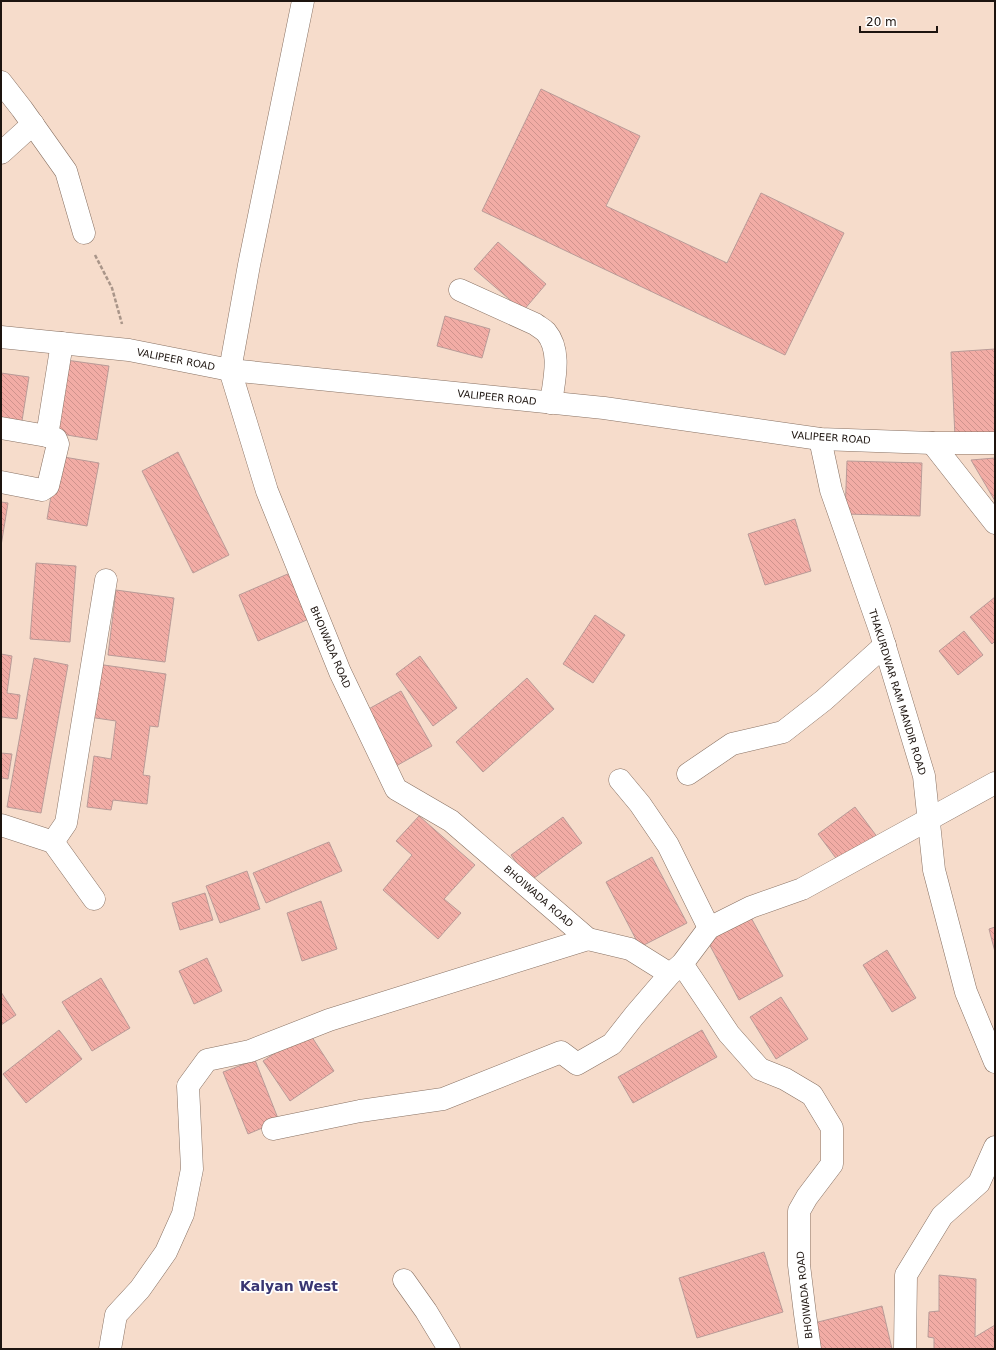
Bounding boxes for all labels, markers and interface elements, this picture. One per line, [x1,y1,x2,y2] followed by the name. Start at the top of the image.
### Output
[860,8,937,34] scale bar
[866,15,897,29] text: 20 m
[136,347,216,373] street label: VALIPEER ROAD
[457,388,537,407] street label: VALIPEER ROAD
[791,429,871,446] street label: VALIPEER ROAD
[308,604,353,690] street label: BHOIWADA ROAD
[867,607,928,777] street label: THAKURDWAR RAM MANDIR ROAD
[502,863,576,930] street label: BHOIWADA ROAD
[794,1250,815,1339] street label: BHOIWADA ROAD
[240,1278,338,1294] district label: Kalyan West

